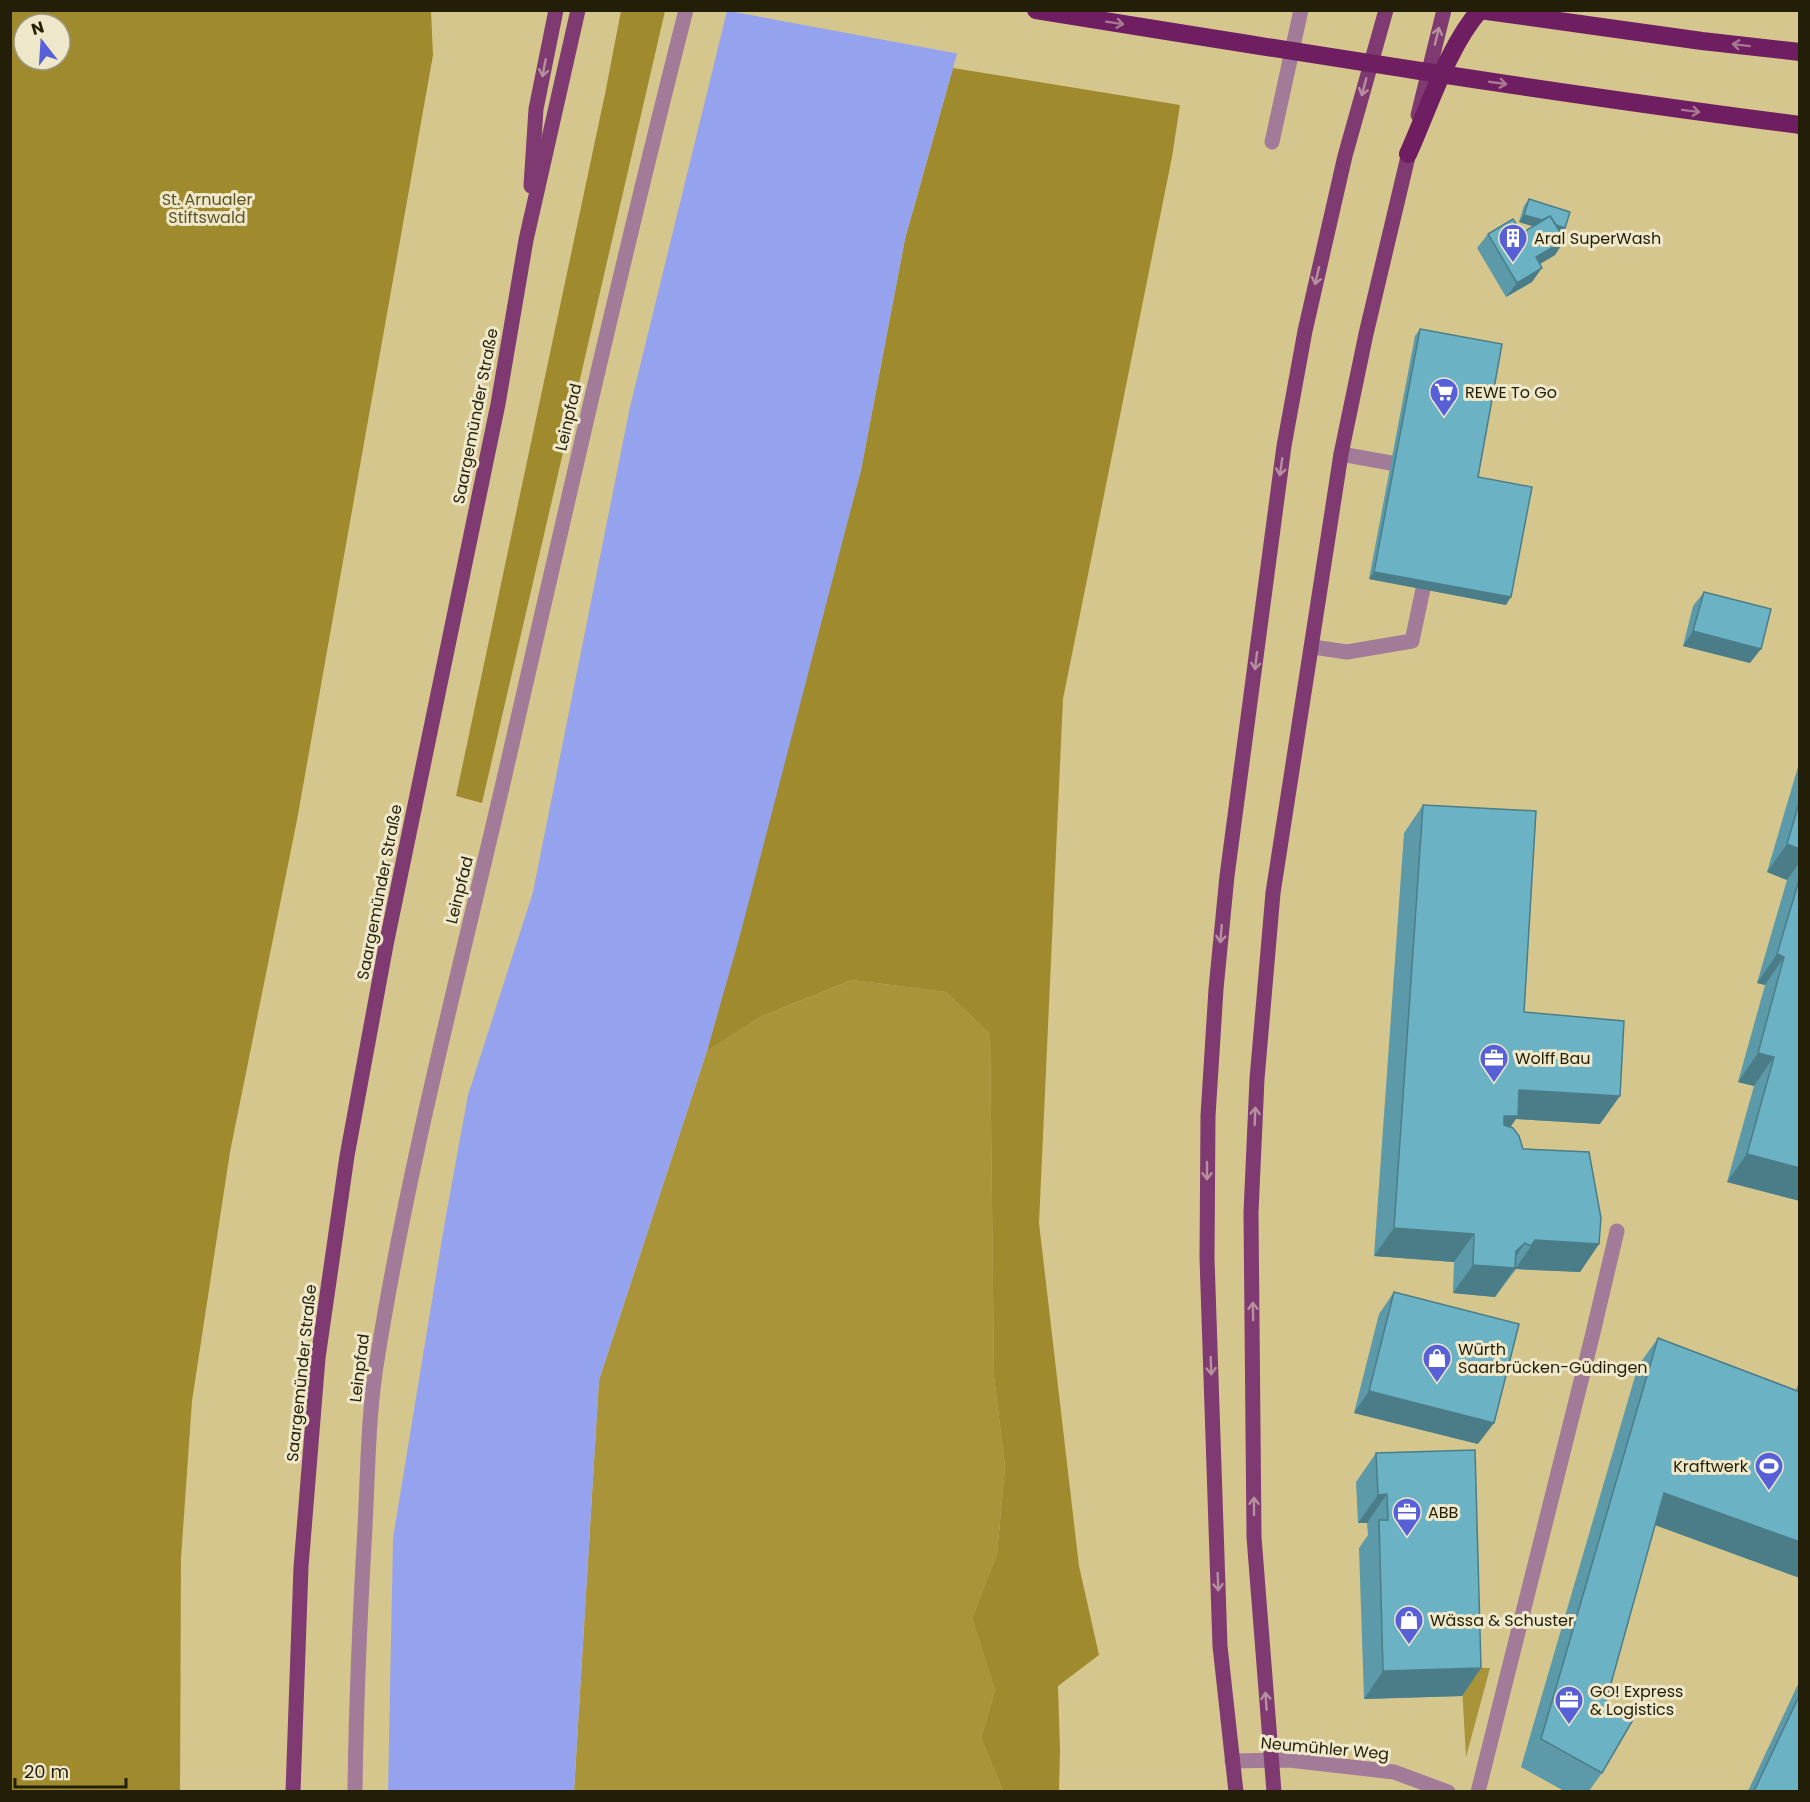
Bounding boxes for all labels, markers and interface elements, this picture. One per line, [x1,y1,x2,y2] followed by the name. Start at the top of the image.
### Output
[12,12,72,72] north arrow
[29,15,47,41] text: N
[1105,18,1124,29] one-way arrow
[1432,27,1444,46] one-way arrow
[1732,40,1752,51] one-way arrow
[538,58,549,77] one-way arrow
[1358,77,1369,96] one-way arrow
[1487,78,1507,89] one-way arrow
[1680,105,1700,116] one-way arrow
[162,188,252,229] park label: St. Arnualer Stiftswald
[1497,222,1529,264] building icon: Aral SuperWash
[1534,227,1661,250] place label: Aral SuperWash
[1311,266,1323,285] one-way arrow
[447,326,504,506] street label: Saargemünder Straße
[1428,376,1460,418] supermarket icon: REWE To Go
[550,381,587,453] street label: Leinpfad
[1465,381,1557,404] place label: REWE To Go
[1275,457,1286,477] one-way arrow
[1250,650,1261,670] one-way arrow
[351,802,408,982] street label: Saargemünder Straße
[440,854,479,926] street label: Leinpfad
[1216,924,1227,944] one-way arrow
[1478,1042,1510,1084] office icon: Wolff Bau
[1515,1047,1590,1070] place label: Wolff Bau
[1249,1107,1261,1127] one-way arrow
[1201,1160,1213,1180] one-way arrow
[281,1283,322,1463] street label: Saargemünder Straße
[1247,1302,1258,1322] one-way arrow
[344,1333,375,1404] street label: Leinpfad
[1458,1338,1648,1379] place label: Würth Saarbrücken-Güdingen
[1421,1342,1453,1384] shop icon: Würth Saarbrücken-Güdingen
[1205,1355,1216,1375] one-way arrow
[1753,1450,1785,1492] sports icon: Kraftwerk
[1673,1455,1749,1478] place label: Kraftwerk
[1391,1496,1423,1538] office icon: ABB
[1248,1497,1260,1517] one-way arrow
[1428,1501,1459,1524] place label: ABB
[1212,1571,1223,1591] one-way arrow
[1393,1604,1425,1646] shop icon: Wässa & Schuster
[1430,1609,1574,1632] place label: Wässa & Schuster
[1590,1680,1683,1721] place label: GO! Express & Logistics
[1553,1684,1585,1726] office icon: GO! Express & Logistics
[1261,1691,1272,1711] one-way arrow
[1260,1731,1390,1766] street label: Neumühler Weg
[15,1751,126,1789] scale bar
[24,1759,69,1784] text: 20 m

